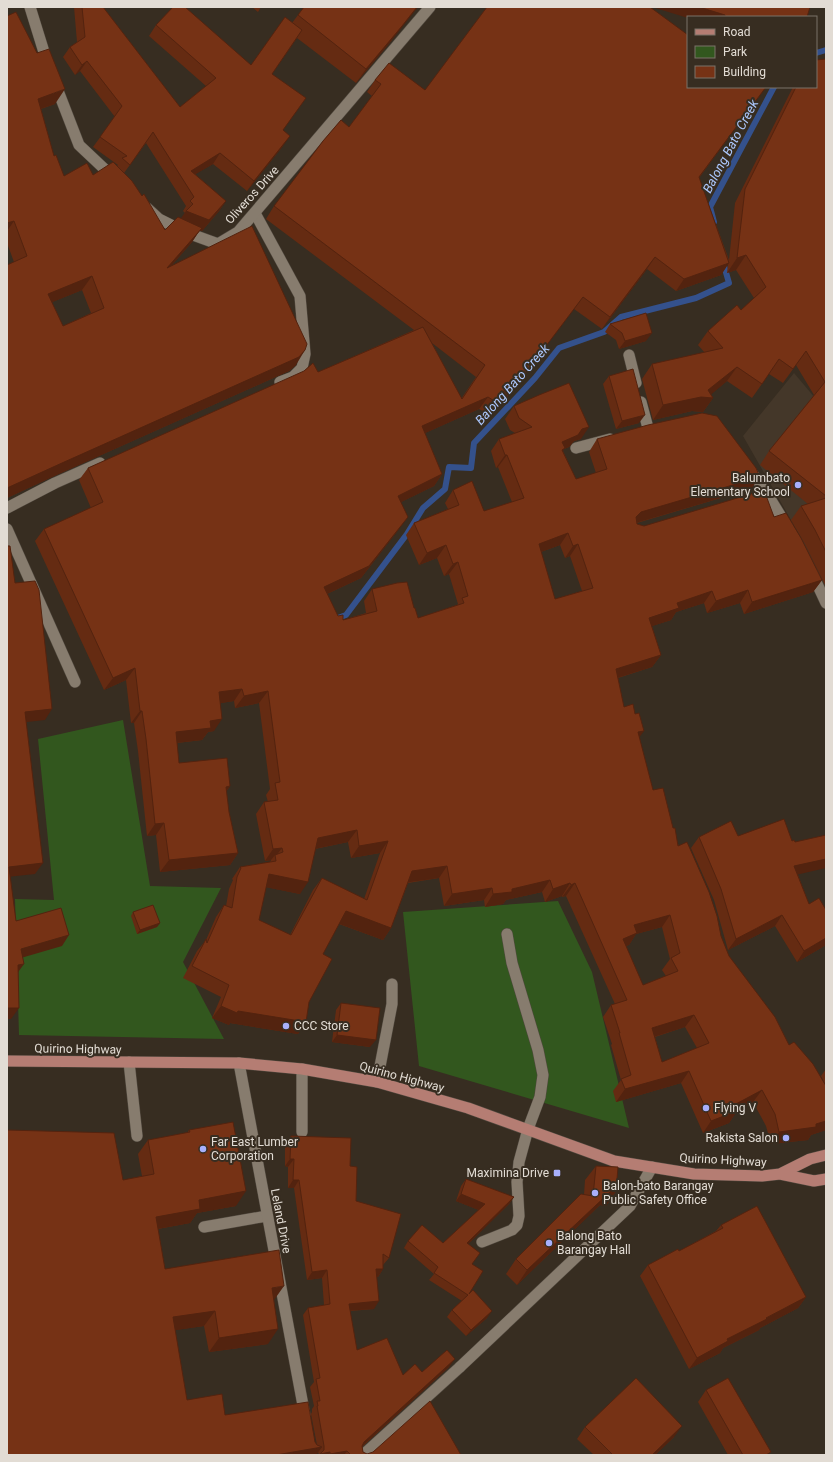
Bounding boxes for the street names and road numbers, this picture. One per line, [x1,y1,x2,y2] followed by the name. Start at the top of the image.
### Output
[222,163,282,227] street label: Oliveros Drive
[34,1041,122,1057] street label: Quirino Highway
[358,1059,446,1095] street label: Quirino Highway
[679,1151,767,1169] street label: Quirino Highway
[268,1187,294,1255] street label: Leland Drive

